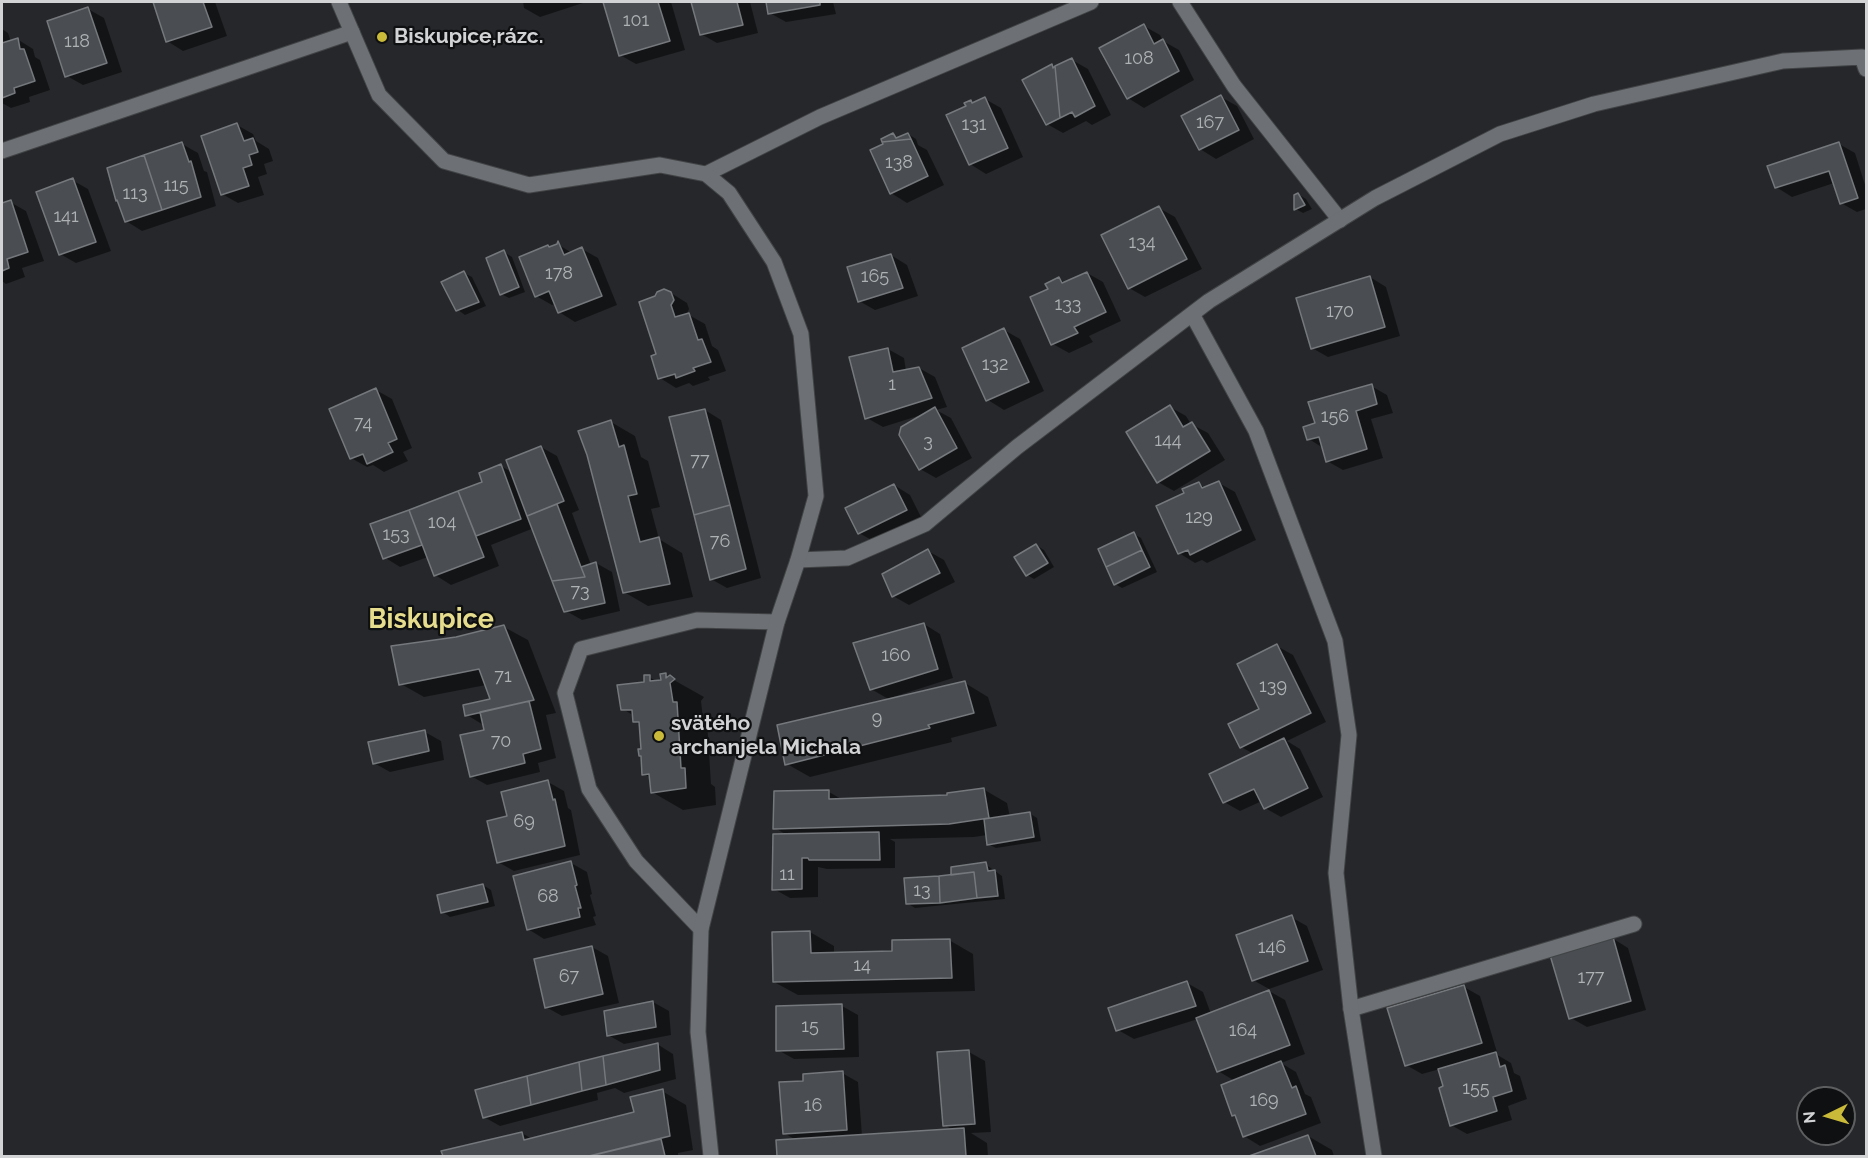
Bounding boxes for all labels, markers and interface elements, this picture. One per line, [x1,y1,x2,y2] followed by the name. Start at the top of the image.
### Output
[623,10,649,32] house number: 101
[394,24,543,50] place label: Biskupice,rázc.
[375,30,389,44] marker: Biskupice,rázc.
[64,31,90,53] house number: 118
[1124,48,1154,70] house number: 108
[1196,112,1224,134] house number: 167
[961,114,987,136] house number: 131
[885,152,913,174] house number: 138
[163,175,189,197] house number: 115
[122,183,148,205] house number: 113
[53,206,79,228] house number: 141
[1128,232,1156,254] house number: 134
[545,263,573,285] house number: 178
[861,266,889,288] house number: 165
[1055,294,1081,316] house number: 133
[1326,301,1354,323] house number: 170
[982,354,1008,376] house number: 132
[888,374,896,396] house number: 1
[1321,406,1349,428] house number: 156
[354,413,372,435] house number: 74
[1154,430,1182,452] house number: 144
[923,431,933,453] house number: 3
[690,450,710,472] house number: 77
[1185,507,1213,529] house number: 129
[428,512,456,534] house number: 104
[382,524,410,546] house number: 153
[710,531,730,553] house number: 76
[570,581,590,603] house number: 73
[368,604,494,636] district label: Biskupice
[881,645,911,667] house number: 160
[494,666,512,688] house number: 71
[1259,676,1287,698] house number: 139
[872,708,882,730] house number: 9
[671,711,861,761] place label: svätého archanjela Michala
[652,729,666,743] marker: svätého archanjela Michala
[491,731,511,753] house number: 70
[513,811,535,833] house number: 69
[779,864,795,886] house number: 11
[913,880,931,902] house number: 13
[537,886,559,908] house number: 68
[1258,937,1286,959] house number: 146
[853,955,871,977] house number: 14
[559,966,579,988] house number: 67
[1578,967,1604,989] house number: 177
[801,1016,819,1038] house number: 15
[1229,1020,1257,1042] house number: 164
[1462,1078,1490,1100] house number: 155
[1796,1086,1856,1146] north arrow
[1249,1090,1279,1112] house number: 169
[804,1095,822,1117] house number: 16
[1800,1111,1820,1124] text: N

